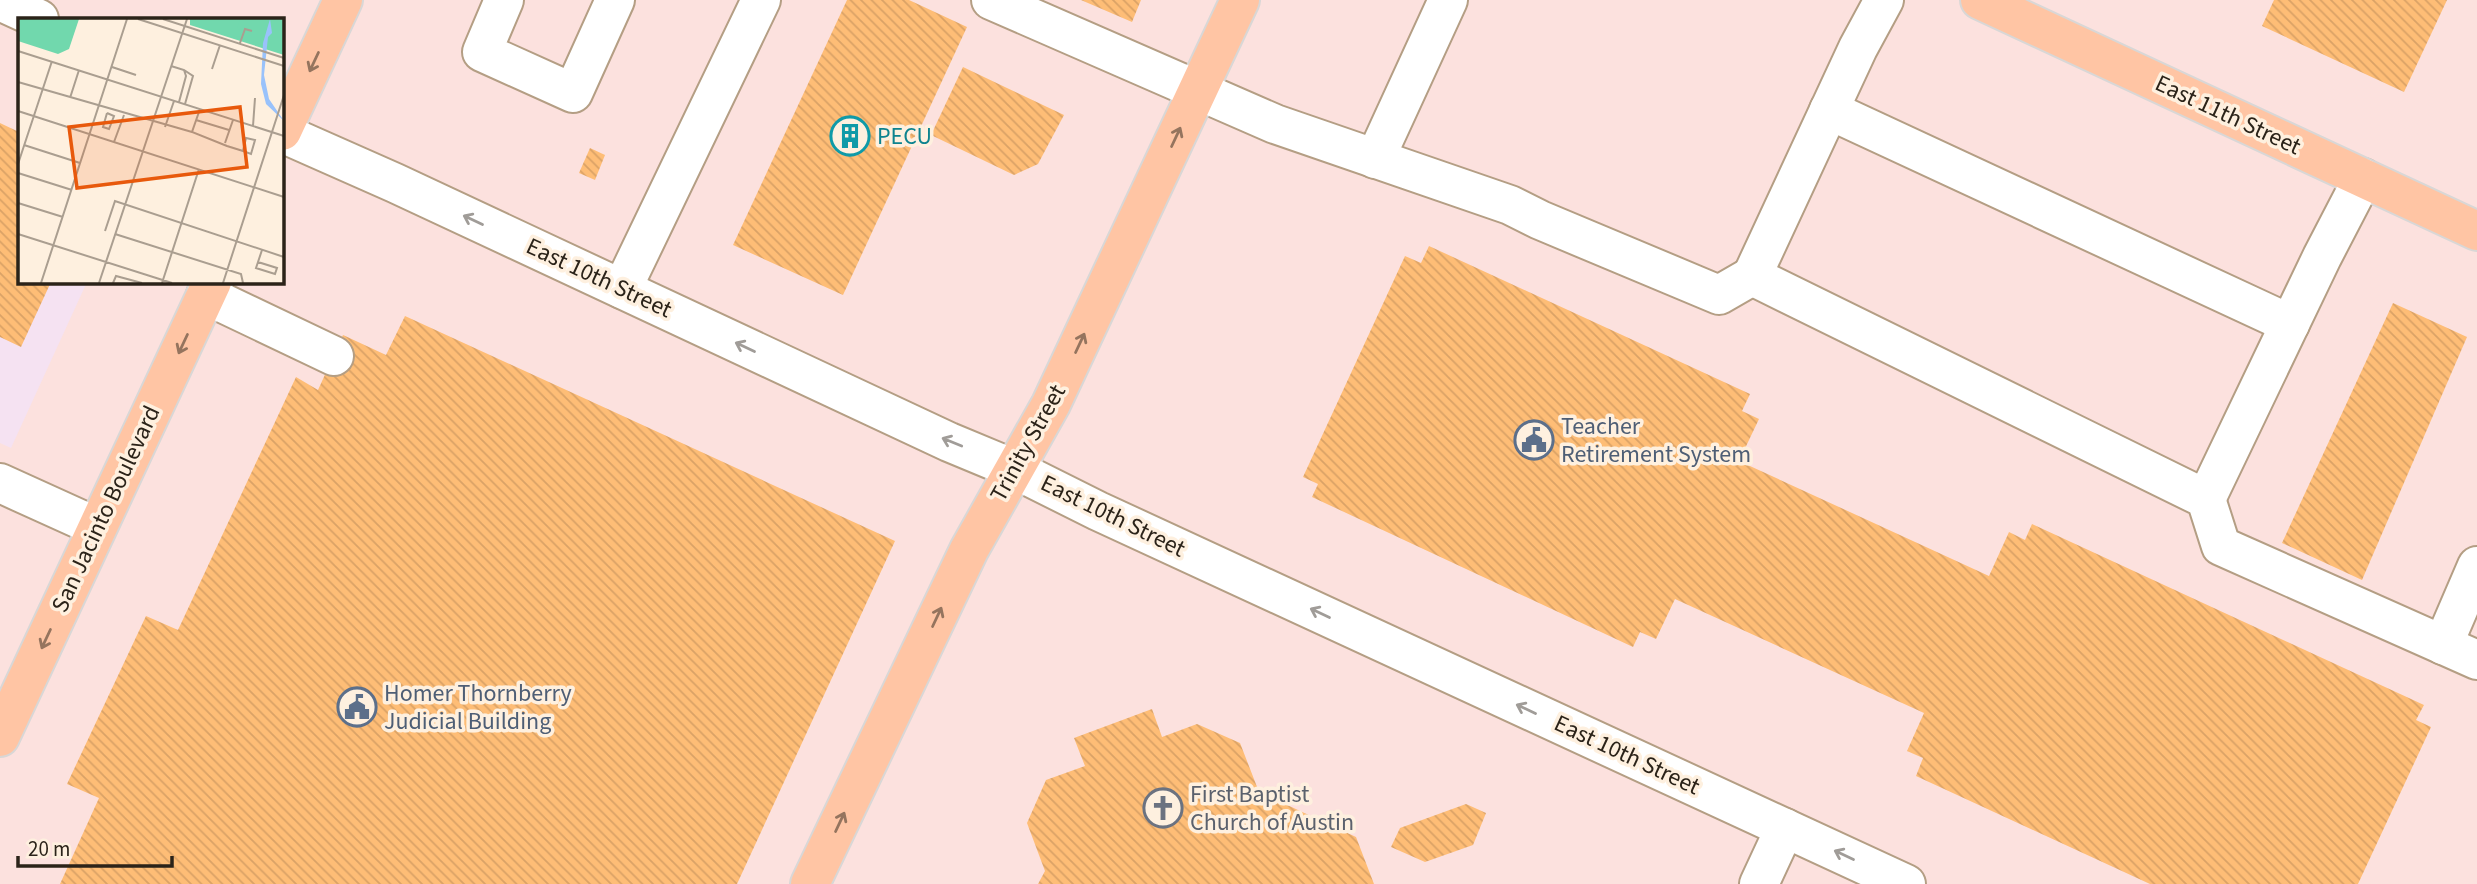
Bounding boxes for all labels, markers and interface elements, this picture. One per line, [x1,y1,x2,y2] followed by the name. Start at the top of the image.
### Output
[18,18,284,284] inset map
[307,51,320,72] one-way arrow
[2149,66,2307,164] street label: East 11th Street
[829,115,871,157] building icon: PECU
[877,119,932,154] place label: PECU
[1170,127,1183,148] one-way arrow
[463,212,484,226] one-way arrow
[520,229,678,327] street label: East 10th Street
[176,332,189,354] one-way arrow
[1074,333,1087,354] one-way arrow
[735,339,756,353] one-way arrow
[981,378,1075,508] street label: Trinity Street
[43,400,169,618] street label: San Jacinto Boulevard
[1561,409,1751,472] place label: Teacher Retirement System
[1513,419,1555,461] public building icon: Teacher Retirement System
[941,435,963,448] one-way arrow
[1035,466,1191,566] street label: East 10th Street
[1310,606,1331,619] one-way arrow
[931,607,944,628] one-way arrow
[39,627,52,649] one-way arrow
[384,676,572,739] place label: Homer Thornberry Judicial Building
[336,686,378,728] public building icon: Homer Thornberry Judicial Building
[1516,701,1537,715] one-way arrow
[1548,706,1706,804] street label: East 10th Street
[1190,777,1354,840] place label: First Baptist Church of Austin
[1142,787,1184,829] church icon: First Baptist Church of Austin
[833,812,847,833] one-way arrow
[18,824,172,868] scale bar
[28,834,70,864] text: 20 m
[1834,848,1855,861] one-way arrow

